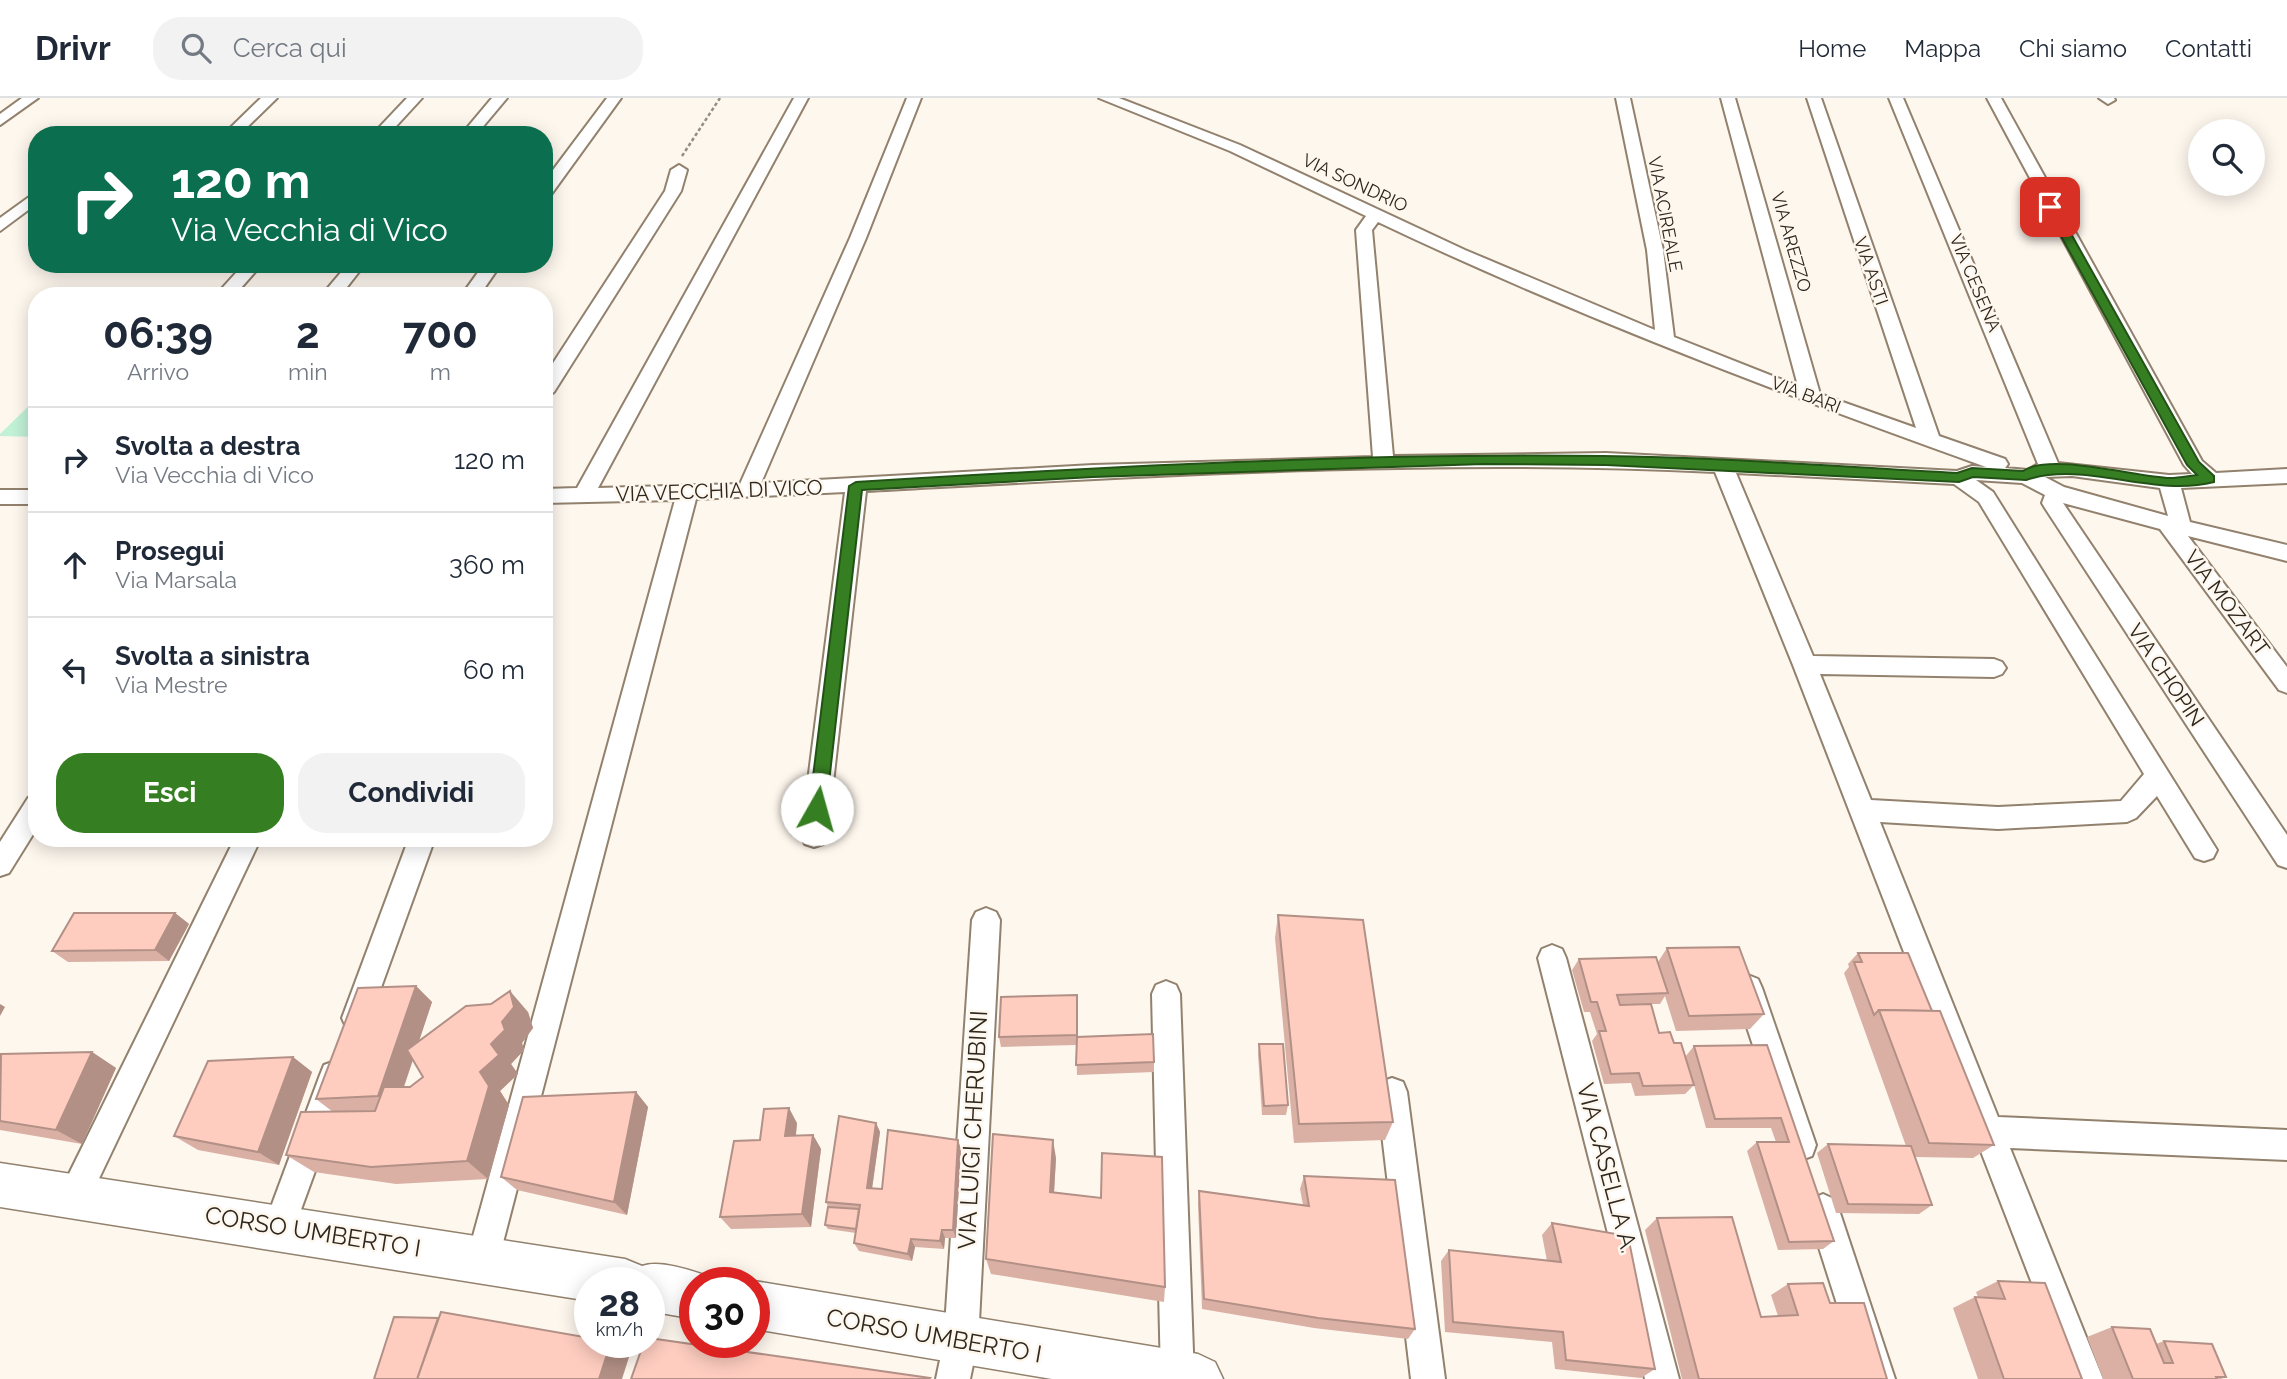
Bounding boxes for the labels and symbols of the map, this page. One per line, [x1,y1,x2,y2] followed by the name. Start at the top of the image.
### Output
[1299,149,1411,216] street label: VIA SONDRIO
[1644,154,1687,273] street label: VIA ACIREALE
[2020,177,2080,237] pin
[1767,189,1816,294] street label: VIA AREZZO
[1945,231,2005,335] street label: VIA CESENA
[1850,234,1893,308] street label: VIA ASTI
[1768,372,1844,417] street label: VIA BARI
[615,474,823,507] street label: VIA VECCHIA DI VICO
[2180,545,2275,661] street label: VIA MOZART
[2123,619,2210,731] street label: VIA CHOPIN
[780,772,854,846] position arrow
[952,1010,993,1250] street label: VIA LUIGI CHERUBINI
[1571,1080,1644,1256] street label: VIA CASELLA A.
[203,1200,423,1263] street label: CORSO UMBERTO I
[679,1267,770,1358] speed limit sign: 30
[824,1302,1044,1369] street label: CORSO UMBERTO I

